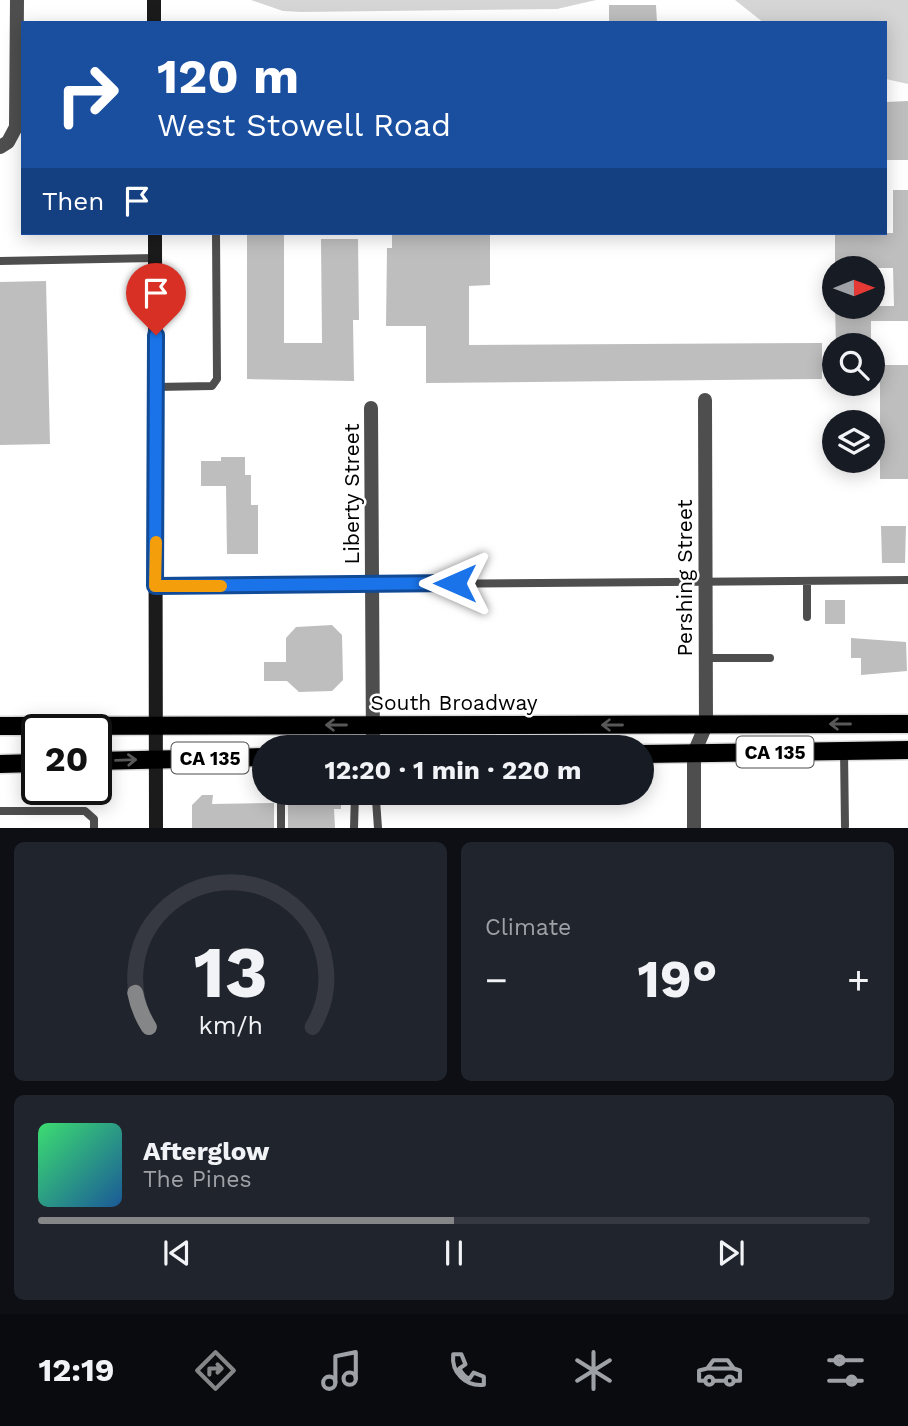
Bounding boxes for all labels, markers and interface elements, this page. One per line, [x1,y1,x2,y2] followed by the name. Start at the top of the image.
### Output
[157,47,299,105] text: 120 m
[42,49,133,140] icon: right
[157,106,451,144] text: West Stowell Road
[118,182,156,220] icon: arrive
[42,186,104,216] text: Then
[822,256,886,318] north arrow
[822,256,885,473] map controls
[126,263,186,335] pin
[137,274,175,312] icon: arrive
[822,333,885,396] button: search
[822,410,885,473] button: layers
[339,423,364,564] street label: Liberty Street
[672,499,697,657] street label: Pershing Street
[418,546,492,620] position arrow
[370,690,538,715] street label: South Broadway
[21,714,112,805] speed limit sign: 20
[829,717,852,731] one-way arrow
[325,718,348,732] one-way arrow
[601,718,624,732] one-way arrow
[736,736,814,768] road number: CA 135
[172,743,248,774] road number: CA 135
[114,753,137,766] one-way arrow
[324,755,582,785] text: 12:20 · 1 min · 220 m
[485,914,571,941] text: Climate
[193,930,268,1016] text: 13
[637,949,718,1010] text: 19°
[485,958,508,1002] text: −
[847,958,870,1002] text: +
[198,1011,263,1040] text: km/h
[143,1136,269,1166] text: Afterglow
[143,1166,252,1193] text: The Pines
[158,1234,196,1272] icon: previous
[435,1234,473,1272] icon: pause
[712,1234,750,1272] icon: next
[191,1346,240,1395] icon: directions
[317,1346,366,1395] icon: music
[443,1346,492,1395] icon: phone
[569,1346,618,1395] icon: climate
[695,1346,744,1395] icon: car
[821,1346,870,1395] icon: filters
[38,1351,114,1389] text: 12:19

